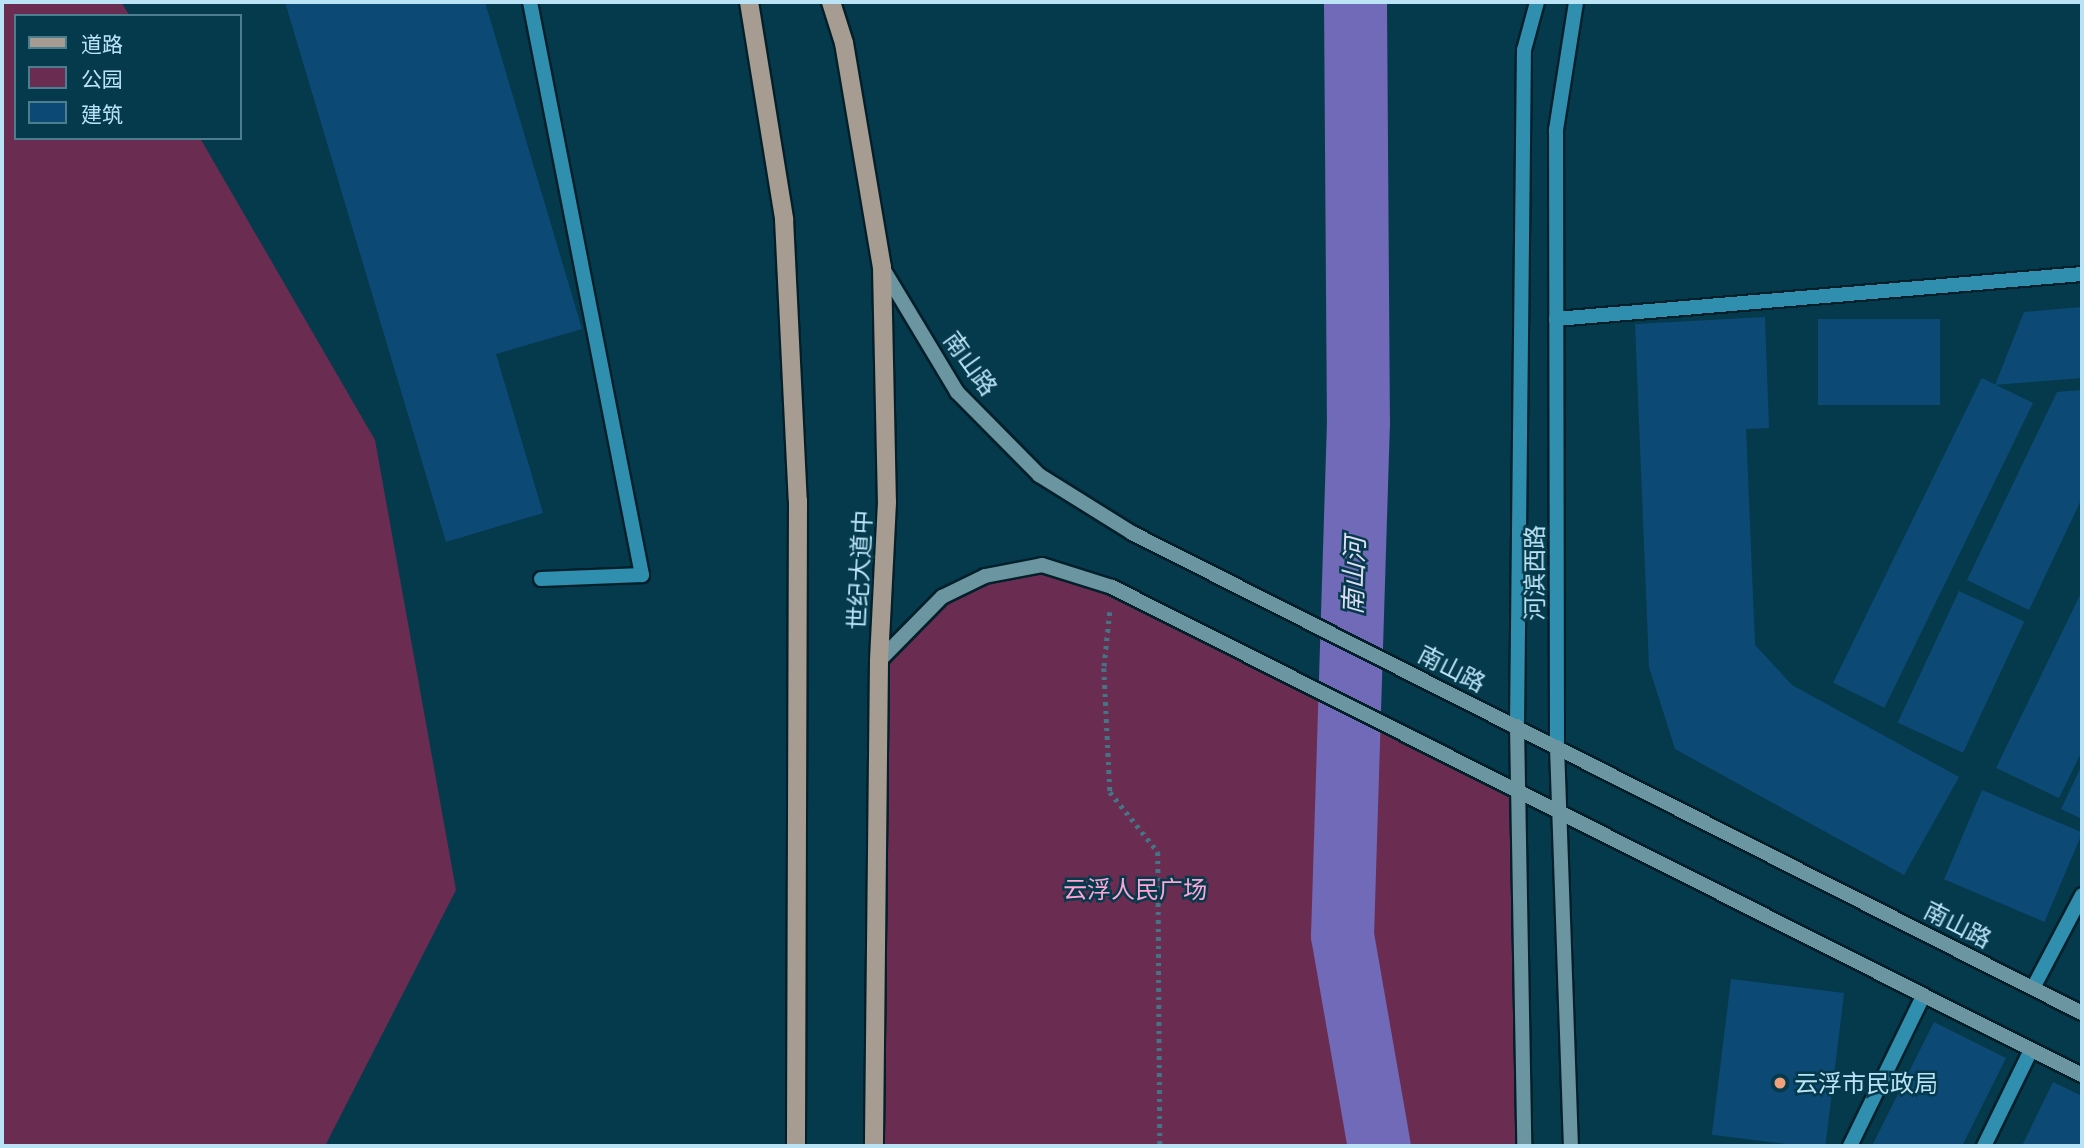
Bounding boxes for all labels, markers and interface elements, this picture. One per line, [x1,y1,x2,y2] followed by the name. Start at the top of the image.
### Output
[14,14,242,140] legend
[81,31,123,56] text: 道路
[81,66,123,91] text: 公园
[81,101,123,126] text: 建筑
[938,325,1004,401] street label: 南山路
[841,509,877,631] street label: 世纪大道中
[1520,525,1548,621] street label: 河滨西路
[1336,536,1370,616] water label: 南山河
[1413,639,1491,697] street label: 南山路
[1063,875,1207,903] park label: 云浮人民广场
[1919,895,1997,953] street label: 南山路
[1794,1069,1938,1097] place label: 云浮市民政局
[1772,1075,1788,1091] marker: 云浮市民政局

